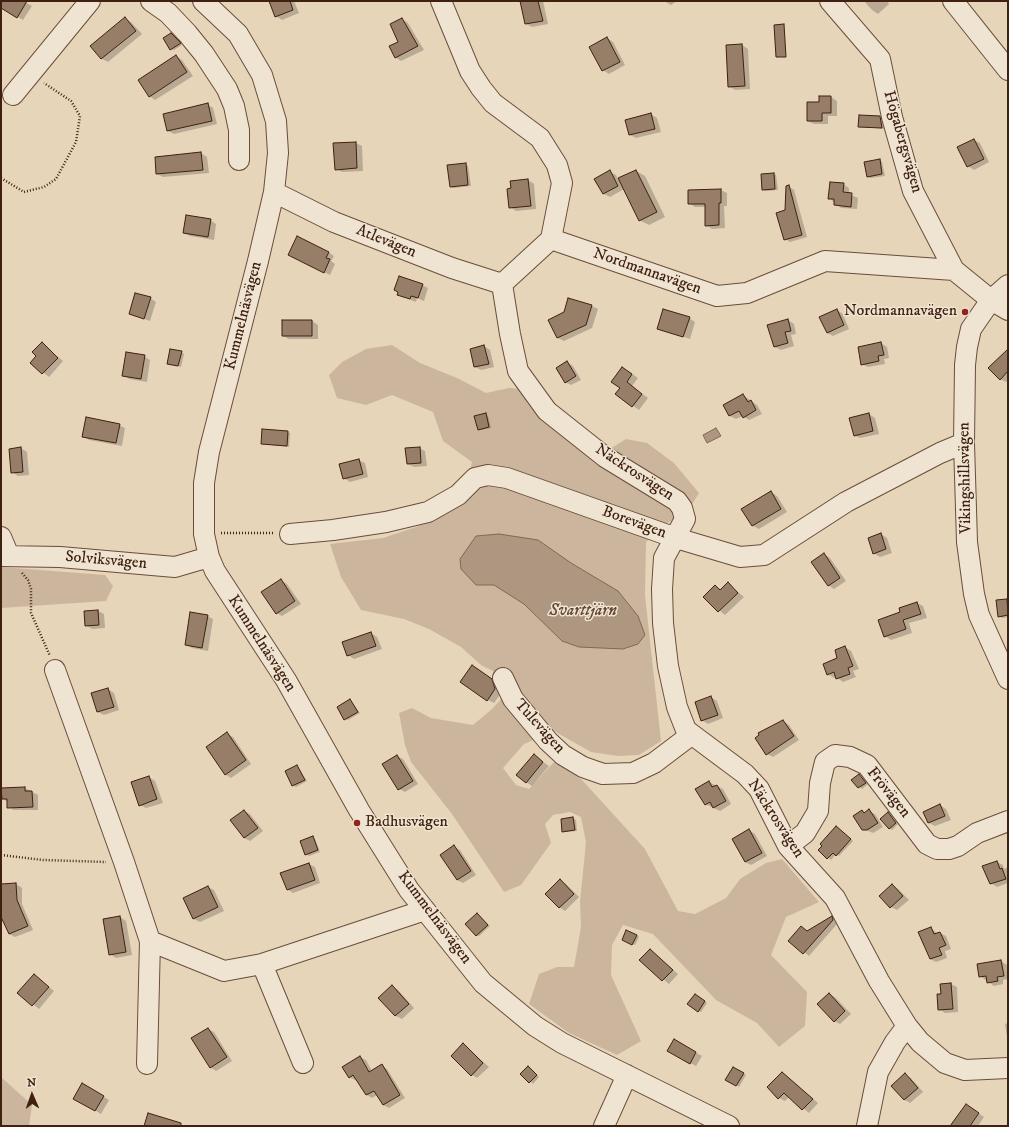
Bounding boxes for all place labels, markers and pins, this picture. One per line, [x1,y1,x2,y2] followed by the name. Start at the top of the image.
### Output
[844,302,957,322] place label: Nordmannavägen
[960,307,970,317] marker: Nordmannavägen
[365,813,448,833] place label: Badhusvägen
[352,818,362,828] marker: Badhusvägen

